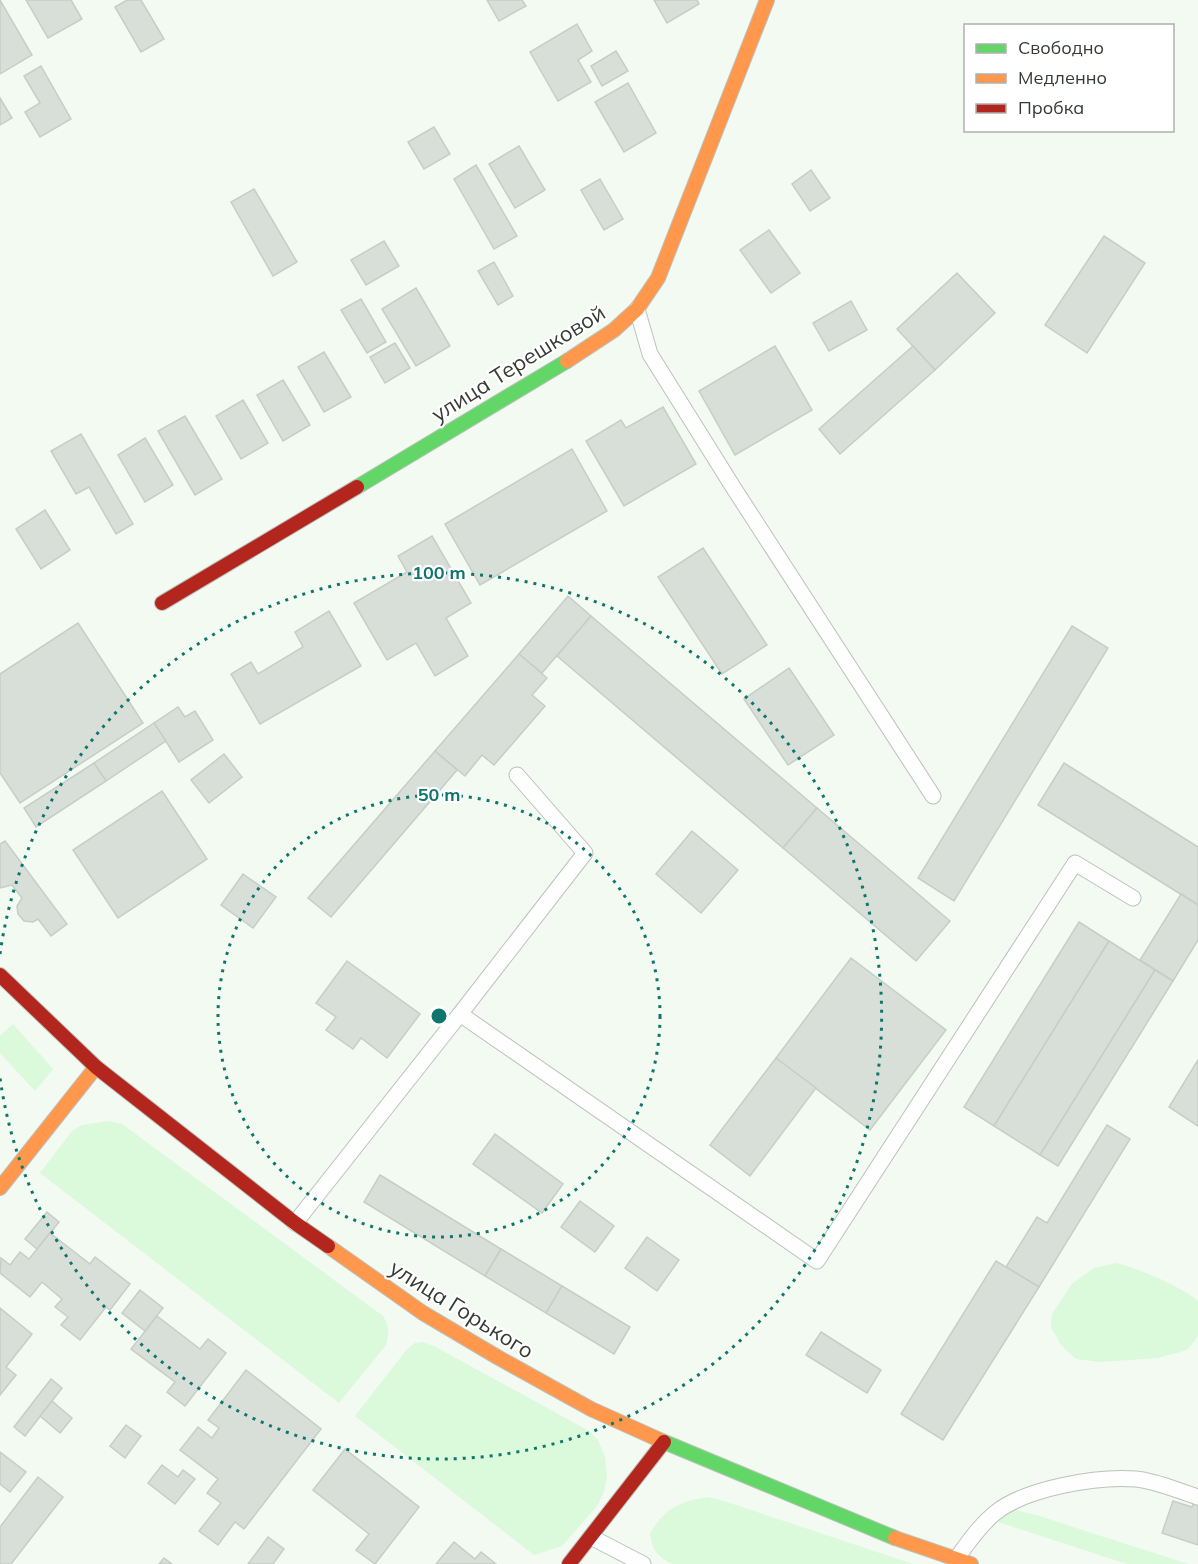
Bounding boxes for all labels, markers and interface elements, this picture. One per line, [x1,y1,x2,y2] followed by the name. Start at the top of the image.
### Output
[964,24,1174,132] legend
[1018,36,1104,59] text: Свободно
[1018,66,1107,89] text: Медленно
[1018,96,1084,119] text: Пробка
[426,298,610,428] street label: улица Терешковой
[412,561,466,584] text: 100 m
[418,783,460,806] text: 50 m
[429,1006,449,1026] centre of rings
[385,1253,539,1365] street label: улица Горького

